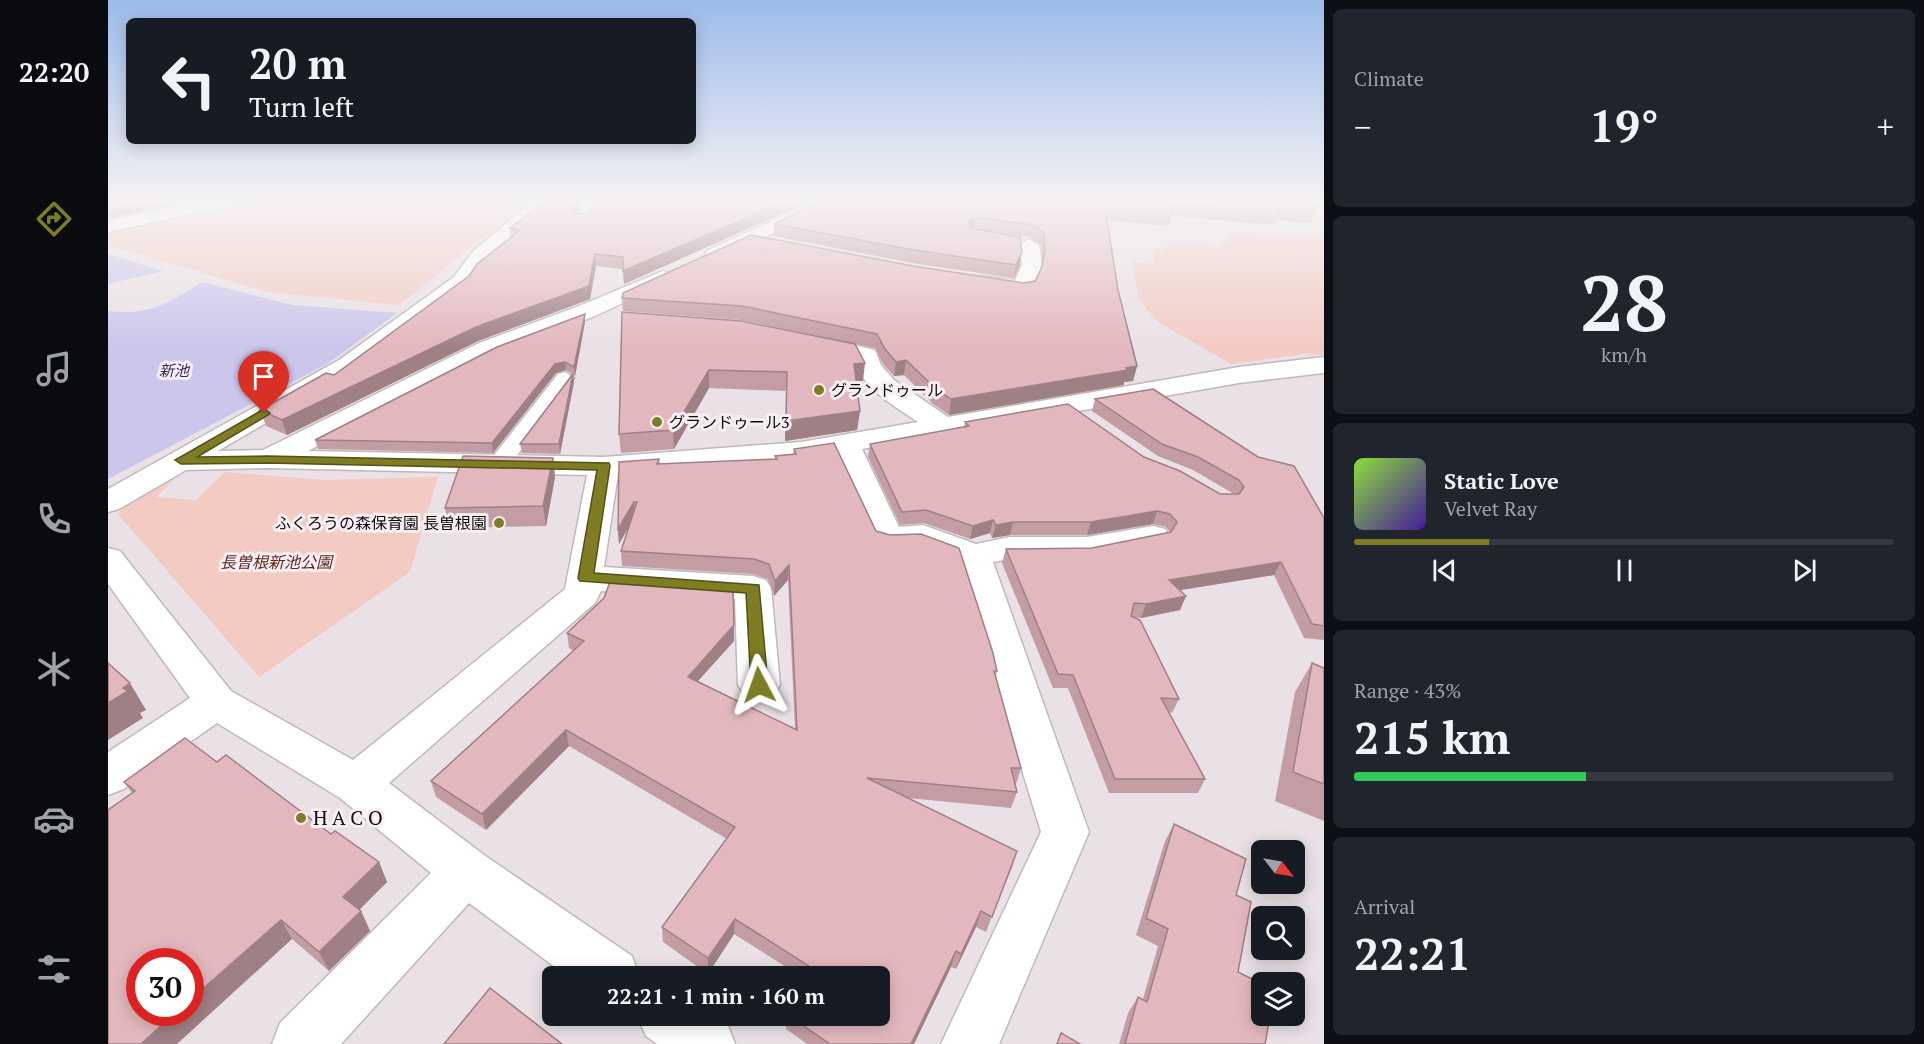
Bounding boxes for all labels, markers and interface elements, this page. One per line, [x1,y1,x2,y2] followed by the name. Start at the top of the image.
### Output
[249,35,347,91] text: 20 m
[150,42,228,120] icon: left
[19,54,89,90] text: 22:20
[1354,65,1424,92] text: Climate
[249,89,354,125] text: Turn left
[1589,95,1659,155] text: 19°
[1354,105,1372,148] text: −
[1876,105,1894,148] text: +
[33,198,75,240] icon: directions
[1580,250,1668,353] text: 28
[1601,341,1647,368] text: km/h
[33,348,75,390] icon: music
[238,351,289,413] pin
[159,360,191,380] water label: 新池
[247,360,280,393] icon: arrive
[831,379,943,401] place label: グランドゥール
[812,383,826,397] marker: グランドゥール
[669,411,790,433] place label: グランドゥール3
[650,415,664,429] marker: グランドゥール3
[1444,466,1559,495] text: Static Love
[1444,495,1537,522] text: Velvet Ray
[33,498,75,540] icon: phone
[275,512,487,534] place label: ふくろうの森保育園 長曽根園
[492,516,506,530] marker: ふくろうの森保育園 長曽根園
[220,551,334,573] park label: 長曽根新池公園
[1428,554,1461,587] icon: previous
[1608,554,1641,587] icon: pause
[1788,554,1821,587] icon: next
[33,648,75,690] icon: climate
[727,653,791,717] position arrow
[1354,677,1461,704] text: Range · 43%
[1354,707,1510,767] text: 215 km
[33,798,75,840] icon: car
[313,804,383,831] place label: H A C O
[294,811,308,825] marker: H A C O
[1251,840,1305,894] north arrow
[1251,840,1305,1026] map controls
[1354,893,1415,920] text: Arrival
[1251,906,1305,960] button: search
[1354,923,1471,983] text: 22:21
[33,948,75,990] icon: filters
[126,948,204,1026] speed limit sign: 30
[1251,972,1305,1026] button: layers
[607,981,825,1010] text: 22:21 · 1 min · 160 m

